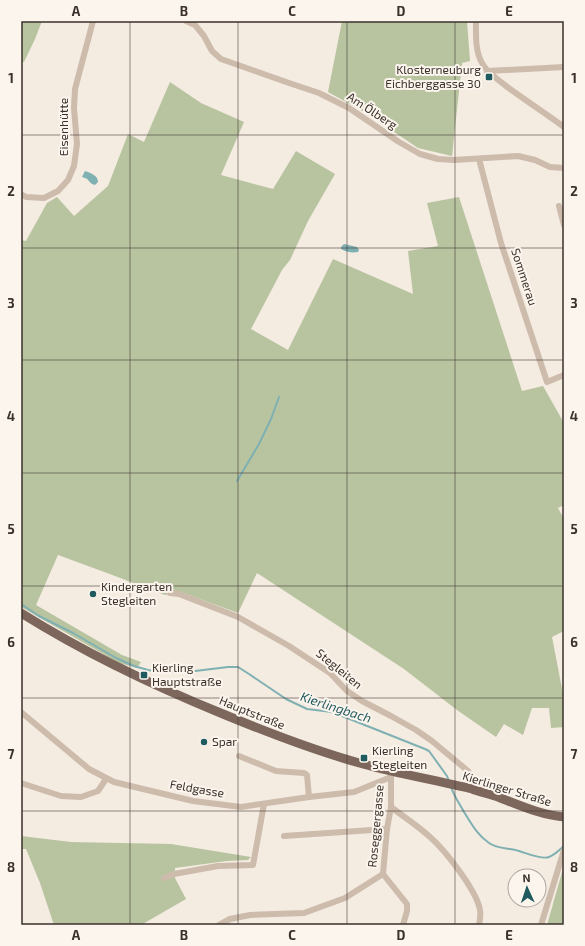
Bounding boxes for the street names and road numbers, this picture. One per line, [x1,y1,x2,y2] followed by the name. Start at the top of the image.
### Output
[345,89,401,132] street label: Am Ölberg
[56,98,70,156] street label: Eisenhütte
[509,246,541,307] street label: Sommerau
[314,645,366,691] street label: Stegleiten
[217,693,287,732] street label: Hauptstraße
[461,768,553,808] street label: Kierlinger Straße
[169,776,225,800] street label: Feldgasse
[364,784,386,868] street label: Roseggergasse

